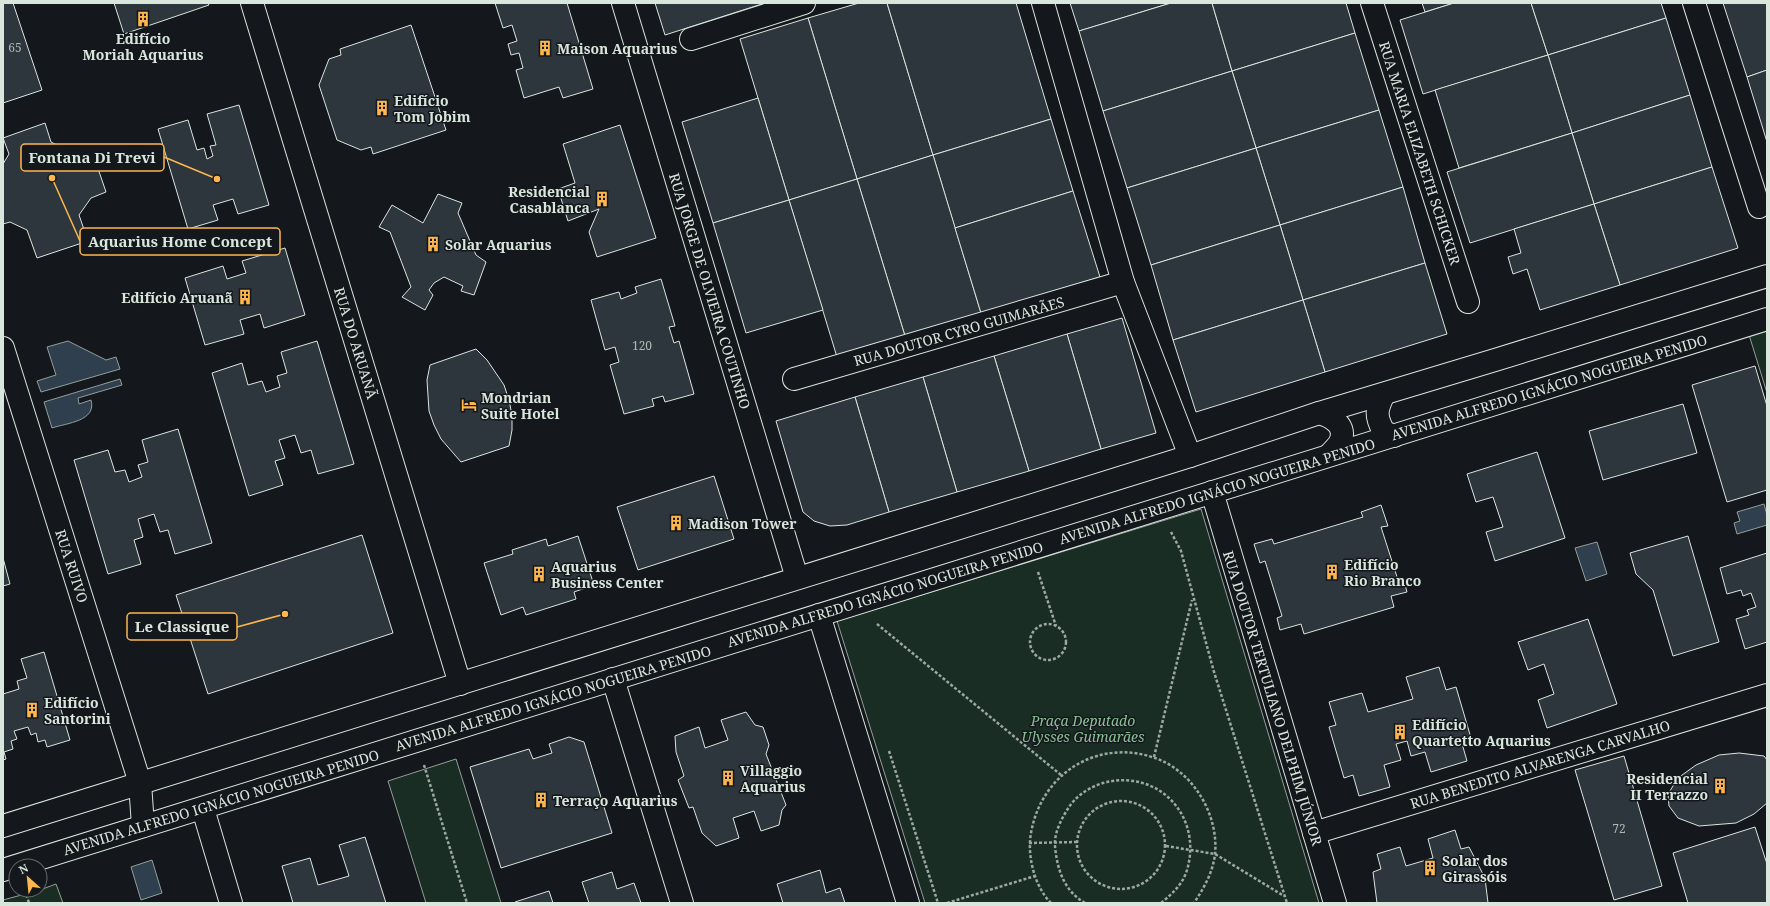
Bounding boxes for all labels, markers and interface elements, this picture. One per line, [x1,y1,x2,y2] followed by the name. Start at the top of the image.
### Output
[134,10,152,28] building icon: Edifício Moriah Aquarius
[83,29,204,64] place label: Edifício Moriah Aquarius
[8,39,22,56] house number: 65
[536,39,554,57] building icon: Maison Aquarius
[557,39,678,58] place label: Maison Aquarius
[1375,39,1465,268] street label: RUA MARIA ELIZABETH SCHICKER
[394,91,471,126] place label: Edifício Tom Jobim
[373,99,391,117] building icon: Edifício Tom Jobim
[21,144,164,171] callout: Fontana Di Trevi
[28,147,156,167] text: Fontana Di Trevi
[665,171,755,411] street label: RUA JORGE DE OLVIEIRA COUTINHO
[508,182,590,217] place label: Residencial Casablanca
[593,190,611,208] building icon: Residencial Casablanca
[80,228,280,255] callout: Aquarius Home Concept
[88,231,272,251] text: Aquarius Home Concept
[424,235,442,253] building icon: Solar Aquarius
[445,235,552,254] place label: Solar Aquarius
[330,285,382,401] street label: RUA DO ARUANÃ
[121,288,233,307] place label: Edifício Aruanã
[236,288,254,306] building icon: Edifício Aruanã
[851,292,1067,370] street label: RUA DOUTOR CYRO GUIMARÃES
[1389,330,1709,444] street label: AVENIDA ALFREDO IGNÁCIO NOGUEIRA PENIDO
[632,337,652,354] house number: 120
[481,388,559,423] place label: Mondrian Suite Hotel
[460,396,478,414] hotel icon: Mondrian Suite Hotel
[1057,434,1377,548] street label: AVENIDA ALFREDO IGNÁCIO NOGUEIRA PENIDO
[667,514,685,532] building icon: Madison Tower
[688,514,797,533] place label: Madison Tower
[51,527,93,605] street label: RUA RUIVO
[725,537,1045,651] street label: AVENIDA ALFREDO IGNÁCIO NOGUEIRA PENIDO
[1219,548,1327,848] street label: RUA DOUTOR TERTULIANO DELPHIM JÚNIOR
[1344,555,1421,590] place label: Edifício Rio Branco
[551,557,664,592] place label: Aquarius Business Center
[1323,563,1341,581] building icon: Edifício Rio Branco
[530,565,548,583] building icon: Aquarius Business Center
[127,613,237,640] callout: Le Classique
[135,616,229,636] text: Le Classique
[393,641,713,755] street label: AVENIDA ALFREDO IGNÁCIO NOGUEIRA PENIDO
[44,693,111,728] place label: Edifício Santorini
[23,701,41,719] building icon: Edifício Santorini
[1022,711,1145,746] park label: Praça Deputado Ulysses Guimarães
[1408,715,1672,813] street label: RUA BENEDITO ALVARENGA CARVALHO
[1412,715,1551,750] place label: Edifício Quartetto Aquarius
[1391,723,1409,741] building icon: Edifício Quartetto Aquarius
[61,745,381,859] street label: AVENIDA ALFREDO IGNÁCIO NOGUEIRA PENIDO
[740,761,806,796] place label: Villaggio Aquarius
[719,769,737,787] building icon: Villaggio Aquarius
[1626,769,1708,804] place label: Residencial II Terrazzo
[1711,777,1729,795] building icon: Residencial II Terrazzo
[532,791,550,809] building icon: Terraço Aquarius
[553,791,678,810] place label: Terraço Aquarius
[1612,820,1626,837] house number: 72
[1442,851,1508,886] place label: Solar dos Girassóis
[8,858,48,898] north arrow
[1421,859,1439,877] building icon: Solar dos Girassóis
[16,860,31,877] text: N

